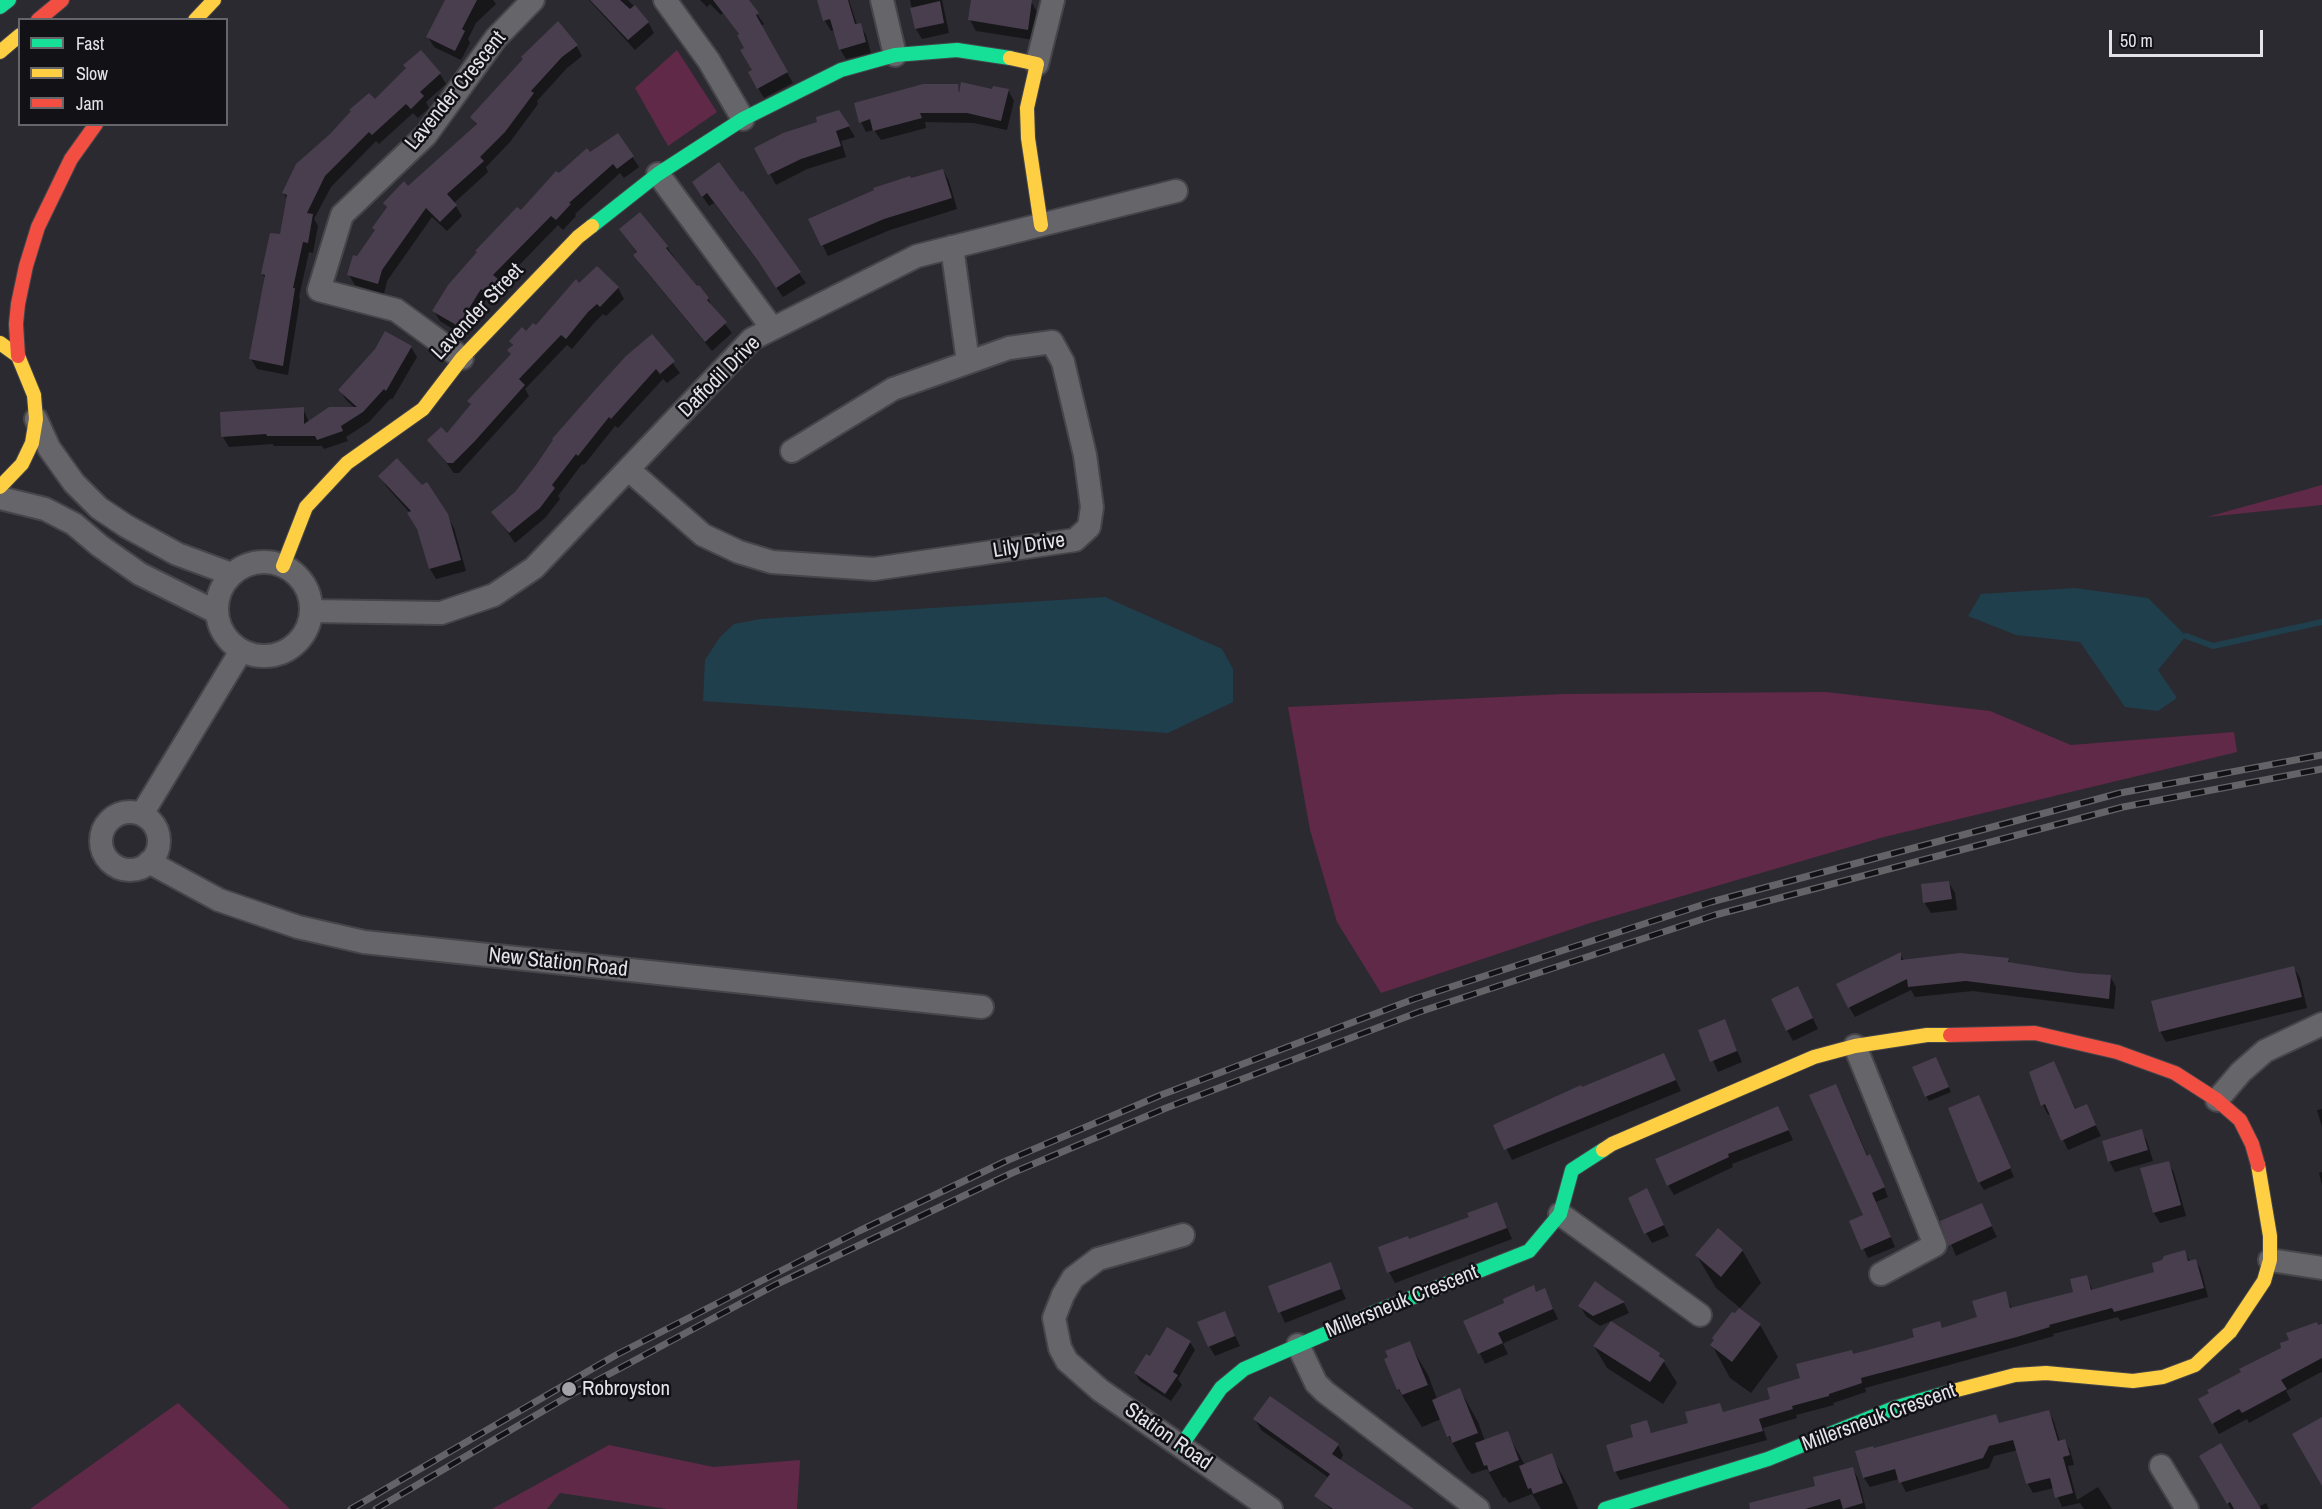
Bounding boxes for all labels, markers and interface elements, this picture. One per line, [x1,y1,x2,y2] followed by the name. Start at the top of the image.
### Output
[18,18,228,126] legend
[2112,18,2266,56] scale bar
[400,27,512,155] street label: Lavender Crescent
[2120,28,2153,53] text: 50 m
[76,31,104,56] text: Fast
[76,61,108,86] text: Slow
[76,91,104,116] text: Jam
[427,259,529,365] street label: Lavender Street
[674,331,766,423] street label: Daffodil Drive
[991,528,1067,564] street label: Lily Drive
[487,943,629,983] street label: New Station Road
[1322,1260,1482,1344] street label: Millersneuk Crescent
[582,1376,670,1402] place label: Robroyston
[1799,1379,1959,1457] street label: Millersneuk Crescent
[560,1380,578,1398] marker: Robroyston
[1120,1398,1216,1476] street label: Station Road

